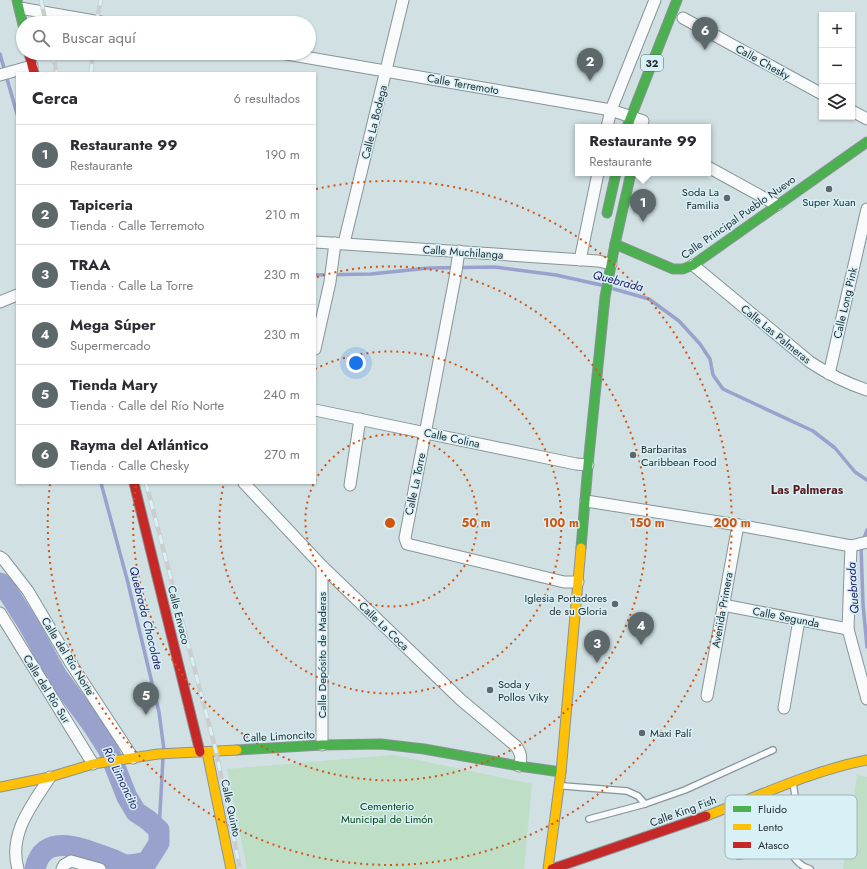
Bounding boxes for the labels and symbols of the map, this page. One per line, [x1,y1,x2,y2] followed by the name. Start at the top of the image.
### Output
[692,17,718,50] pin: 6
[733,40,793,84] street label: Calle Chesky
[577,48,603,81] pin: 2
[641,55,663,71] road number: 32
[426,70,500,98] street label: Calle Terremoto
[357,83,391,161] street label: Calle La Bodega
[678,171,798,263] street label: Calle Principal Pueblo Nuevo
[682,184,719,213] place label: Soda La Familia
[824,184,834,194] marker: Super Xuan
[630,189,656,222] pin: 1
[722,193,732,203] marker: Soda La Familia
[802,194,856,210] place label: Super Xuan
[422,241,504,263] street label: Calle Muchilanga
[591,266,646,296] water label: Quebrada
[829,266,861,340] street label: Calle Long Pink
[738,301,815,368] street label: Calle Las Palmeras
[346,353,366,373] your location
[423,424,481,452] street label: Calle Colina
[641,441,716,470] place label: Barbaritas Caribbean Food
[628,450,638,460] marker: Barbaritas Caribbean Food
[401,451,429,517] street label: Calle La Torre
[771,481,844,499] district label: Las Palmeras
[461,514,491,532] text: 50 m
[543,514,579,532] text: 100 m
[629,514,665,532] text: 150 m
[713,514,751,532] text: 200 m
[383,516,397,530] centre of rings
[842,561,864,614] water label: Quebrada
[124,564,168,672] water label: Quebrada Chocolate
[707,571,737,649] street label: Avenida Primera
[164,584,194,646] street label: Calle Envaco
[525,590,608,619] place label: Iglesia Portadores de su Gloria
[314,591,330,718] street label: Calle Depósito de Maderas
[355,598,413,654] street label: Calle La Coca
[610,599,620,609] marker: Iglesia Portadores de su Gloria
[751,603,821,631] street label: Calle Segunda
[628,612,654,645] pin: 4
[37,614,99,698] street label: Calle del Río Norte
[584,630,610,663] pin: 3
[19,651,75,727] street label: Calle del Río Sur
[498,676,549,705] place label: Soda y Pollos Viky
[133,682,159,715] pin: 5
[485,685,495,695] marker: Soda y Pollos Viky
[650,725,692,741] place label: Maxi Palí
[243,726,315,746] street label: Calle Limoncito
[637,728,647,738] marker: Maxi Palí
[98,744,144,813] water label: Río Limoncito
[217,778,245,838] street label: Calle Quinto
[647,792,719,830] street label: Calle King Fish
[725,795,857,859] legend
[341,798,433,827] park label: Cementerio Municipal de Limón
[758,801,787,817] text: Fluido
[758,819,783,835] text: Lento
[758,837,789,853] text: Atasco

